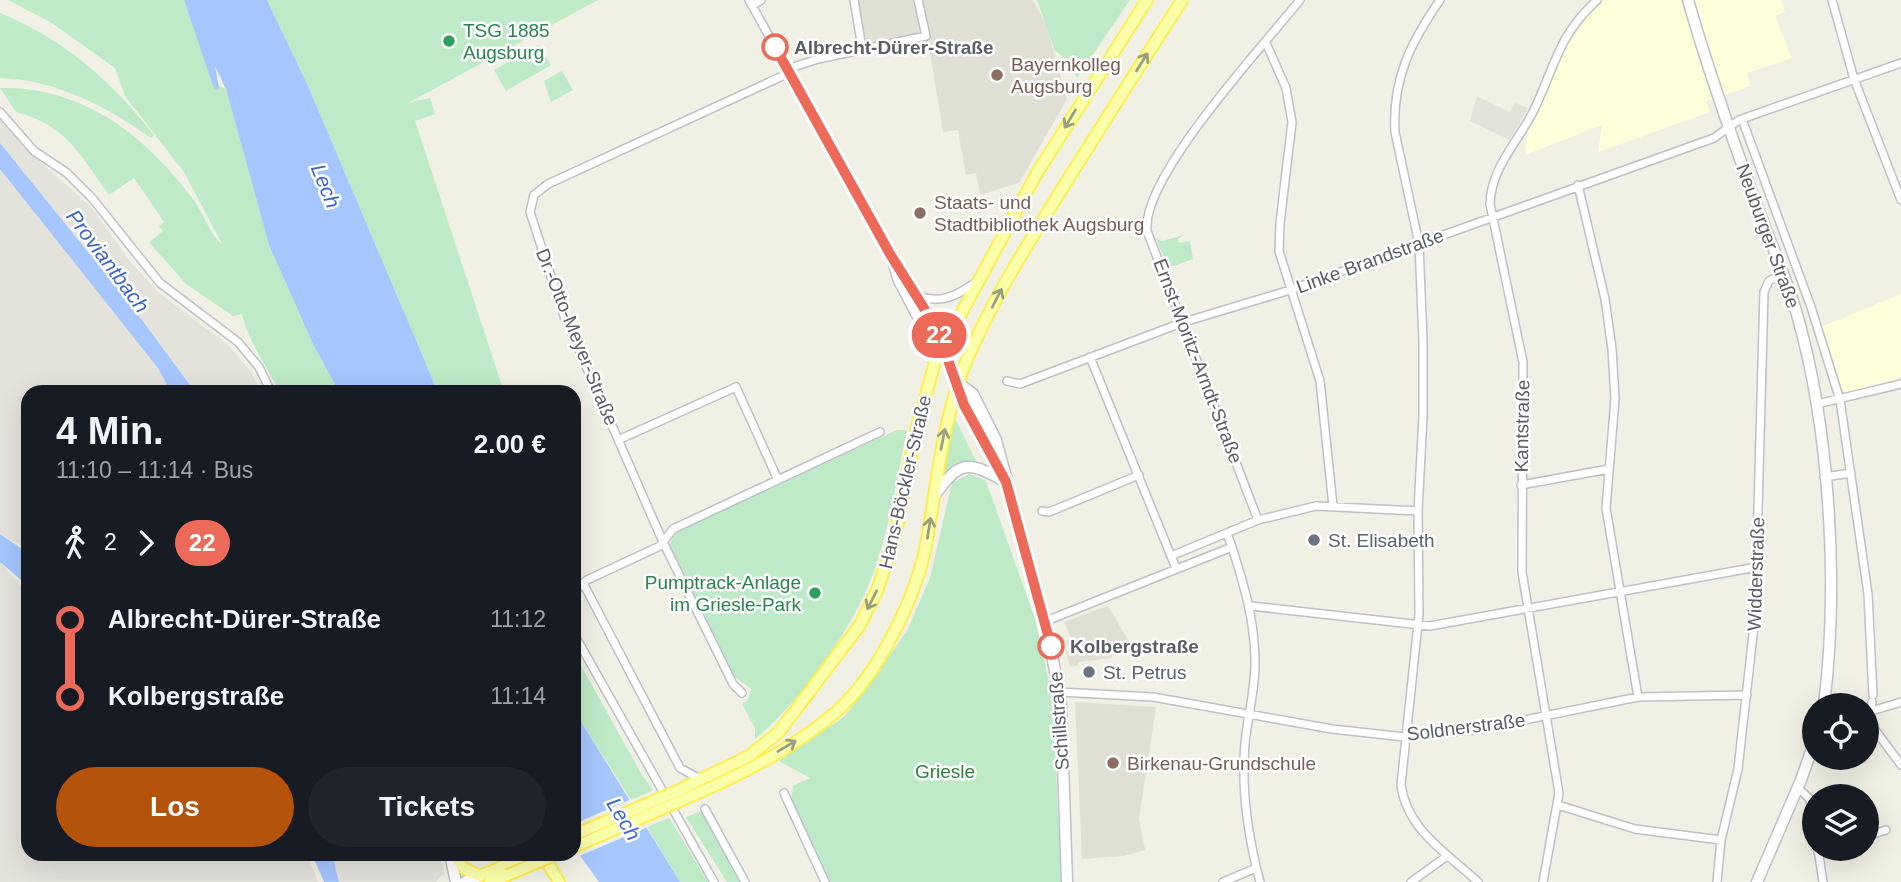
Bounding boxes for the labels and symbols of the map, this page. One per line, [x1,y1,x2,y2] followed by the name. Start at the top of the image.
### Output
[463,20,550,63] place label: TSG 1885 Augsburg
[441,33,457,49] marker: TSG 1885 Augsburg
[762,34,788,60] marker: Albrecht-Dürer-Straße
[794,37,994,58] place label: Albrecht-Dürer-Straße
[1135,53,1149,73] one-way arrow
[1011,54,1121,97] place label: Bayernkolleg Augsburg
[989,67,1005,83] marker: Bayernkolleg Augsburg
[1062,108,1076,128] one-way arrow
[307,161,345,211] water label: Lech
[1732,161,1804,311] street label: Neuburger Straße
[934,192,1144,235] place label: Staats- und Stadtbibliothek Augsburg
[62,205,154,317] water label: Proviantbach
[912,205,928,221] marker: Staats- und Stadtbibliothek Augsburg
[1293,225,1447,297] street label: Linke Brandstraße
[532,245,622,429] street label: Dr.-Otto-Meyer-Straße
[1149,256,1247,466] street label: Ernst-Moritz-Arndt-Straße
[990,288,1004,309] one-way arrow
[908,312,970,358] line badge: 22
[1511,379,1533,473] street label: Kantstraße
[875,393,935,571] street label: Hans-Böckler-Straße
[937,428,950,451] one-way arrow
[922,517,935,539] one-way arrow
[1744,517,1768,631] street label: Widderstraße
[1328,530,1435,551] place label: St. Elisabeth
[1306,532,1322,548] marker: St. Elisabeth
[645,572,801,615] place label: Pumptrack-Anlage im Griesle-Park
[807,585,823,601] marker: Pumptrack-Anlage im Griesle-Park
[864,589,878,610] one-way arrow
[1038,633,1064,659] marker: Kolbergstraße
[1070,636,1199,657] place label: Kolbergstraße
[1103,662,1186,683] place label: St. Petrus
[1081,664,1097,680] marker: St. Petrus
[1045,671,1073,771] street label: Schillstraße
[1405,709,1527,745] street label: Soldnerstraße
[776,739,796,753] one-way arrow
[1127,753,1316,774] place label: Birkenau-Grundschule
[1105,755,1121,771] marker: Birkenau-Grundschule
[915,761,975,782] park label: Griesle
[602,794,646,844] water label: Lech

